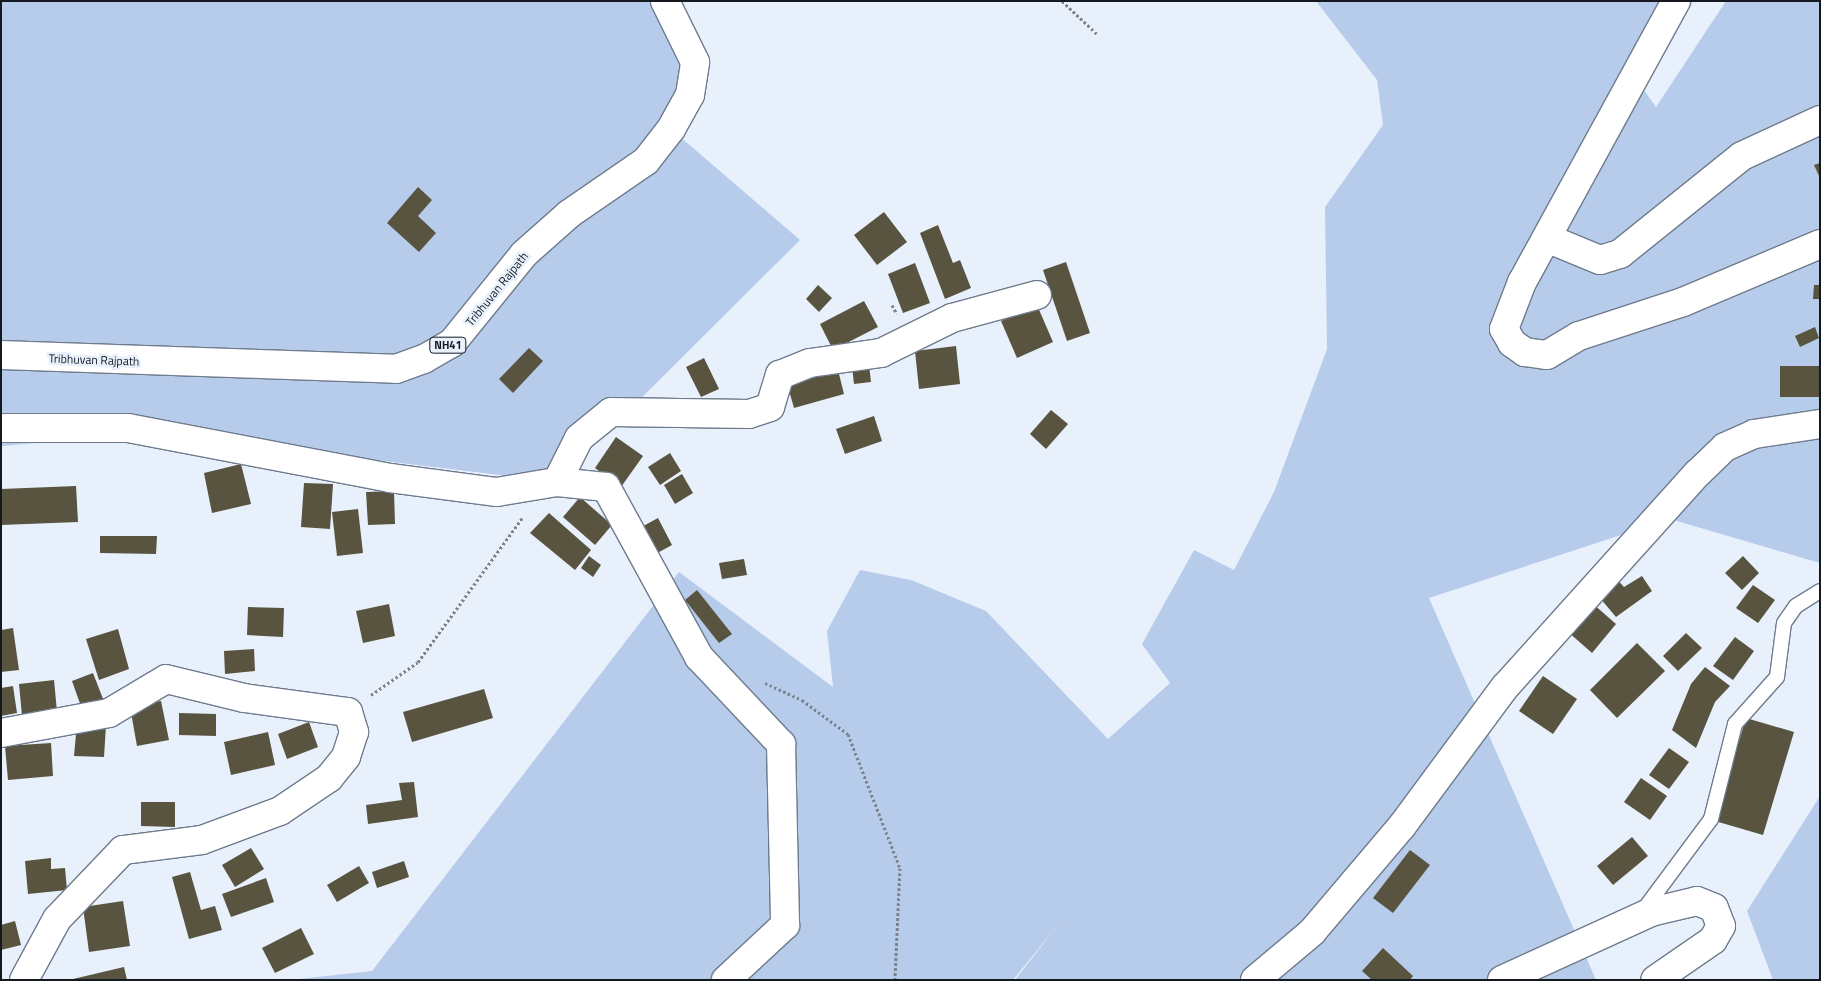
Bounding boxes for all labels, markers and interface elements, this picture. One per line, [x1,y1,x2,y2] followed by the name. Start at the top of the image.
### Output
[463,249,531,329] street label: Tribhuvan Rajpath
[429,336,467,354] road number: NH41
[48,351,140,369] street label: Tribhuvan Rajpath

